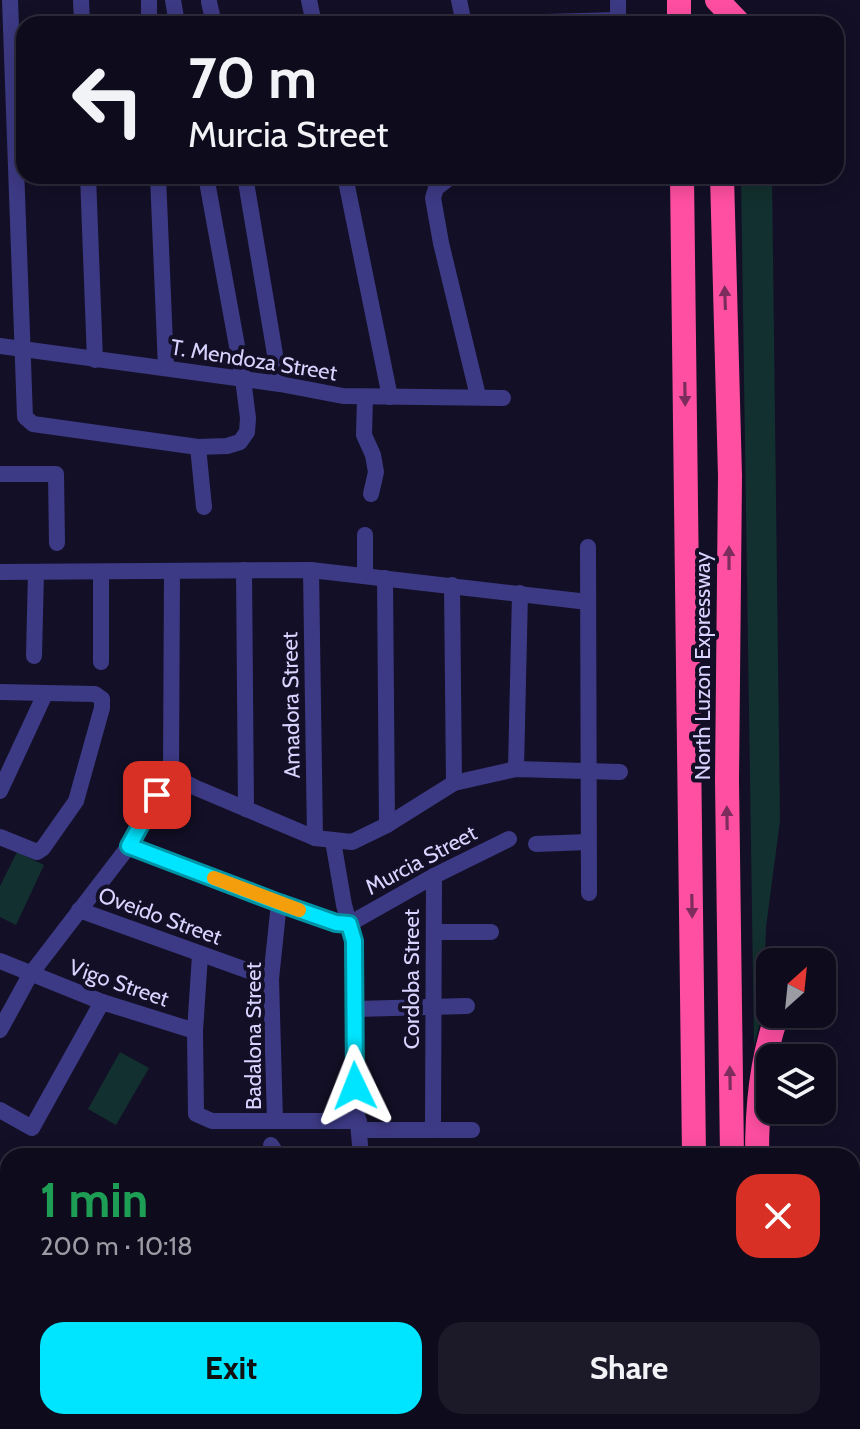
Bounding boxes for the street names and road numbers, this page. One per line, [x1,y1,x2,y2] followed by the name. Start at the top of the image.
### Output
[169,334,340,387] street label: T. Mendoza Street
[689,552,716,780] street label: North Luzon Expressway
[276,631,306,779] street label: Amadora Street
[361,819,482,901] street label: Murcia Street
[95,881,226,951] street label: Oveido Street
[398,908,425,1049] street label: Cordoba Street
[66,953,173,1013] street label: Vigo Street
[240,961,267,1110] street label: Badalona Street

